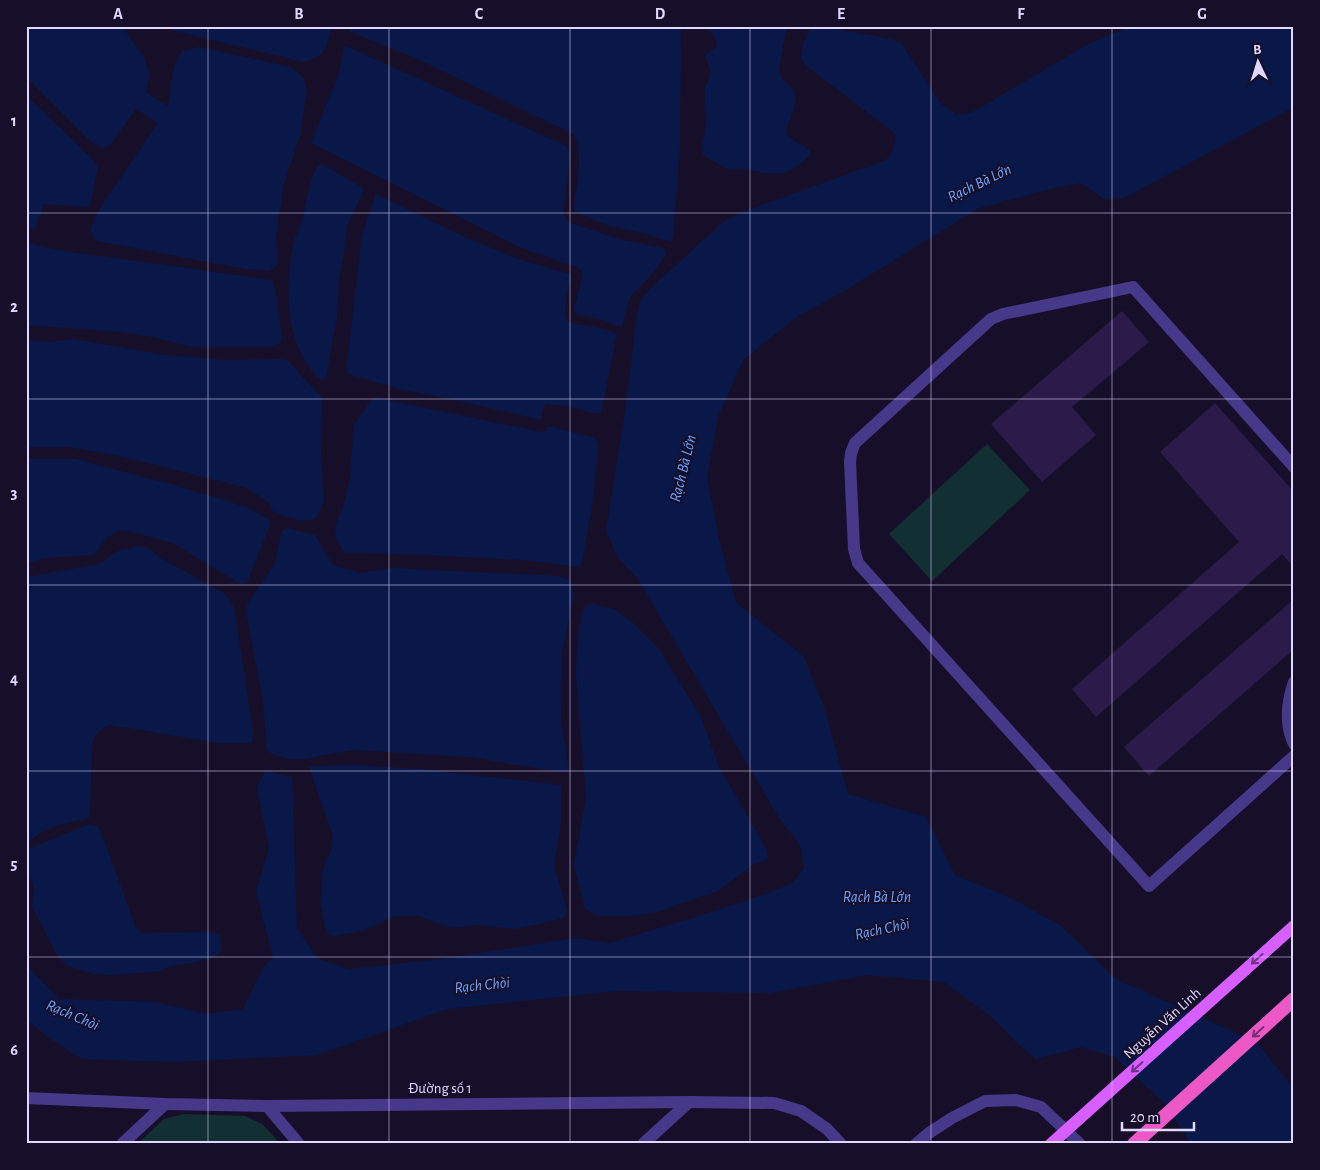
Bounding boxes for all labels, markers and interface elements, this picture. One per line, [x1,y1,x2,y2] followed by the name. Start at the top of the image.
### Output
[113,6,123,22] text: A
[294,6,304,22] text: B
[475,6,484,22] text: C
[655,6,666,22] text: D
[837,6,845,22] text: E
[1017,6,1025,22] text: F
[1197,6,1207,22] text: G
[1232,38,1282,88] north arrow
[1253,43,1262,57] text: B
[11,113,17,129] text: 1
[945,161,1014,205] water label: Rạch Bà Lớn
[10,299,18,315] text: 2
[667,433,699,503] water label: Rạch Bà Lớn
[11,485,18,501] text: 3
[10,671,18,687] text: 4
[11,856,18,872] text: 5
[843,889,911,905] water label: Rạch Bà Lớn
[853,915,912,943] water label: Rạch Chòi
[1251,953,1264,965] one-way arrow
[454,974,511,996] water label: Rạch Chòi
[1120,984,1204,1062] street label: Nguyễn Văn Linh
[44,997,102,1033] water label: Rạch Chòi
[1251,1026,1264,1038] one-way arrow
[10,1042,18,1058] text: 6
[1130,1061,1143,1073] one-way arrow
[408,1081,472,1096] street label: Đường số 1
[1122,1100,1195,1132] scale bar
[1130,1110,1159,1125] text: 20 m

